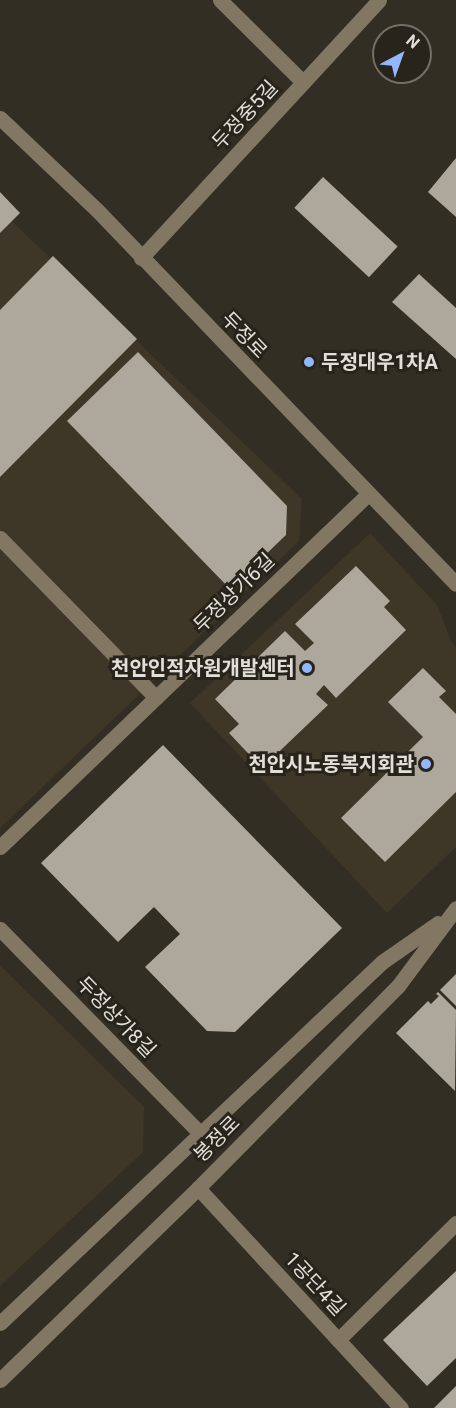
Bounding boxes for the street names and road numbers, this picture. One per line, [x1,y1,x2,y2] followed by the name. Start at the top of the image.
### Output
[207,76,283,154] street label: 두정중5길
[216,307,272,363] street label: 두정로
[189,549,279,637] street label: 두정상가6길
[72,972,160,1062] street label: 두정상가8길
[189,1111,245,1167] street label: 봉정로
[280,1247,350,1321] street label: 1공단4길

